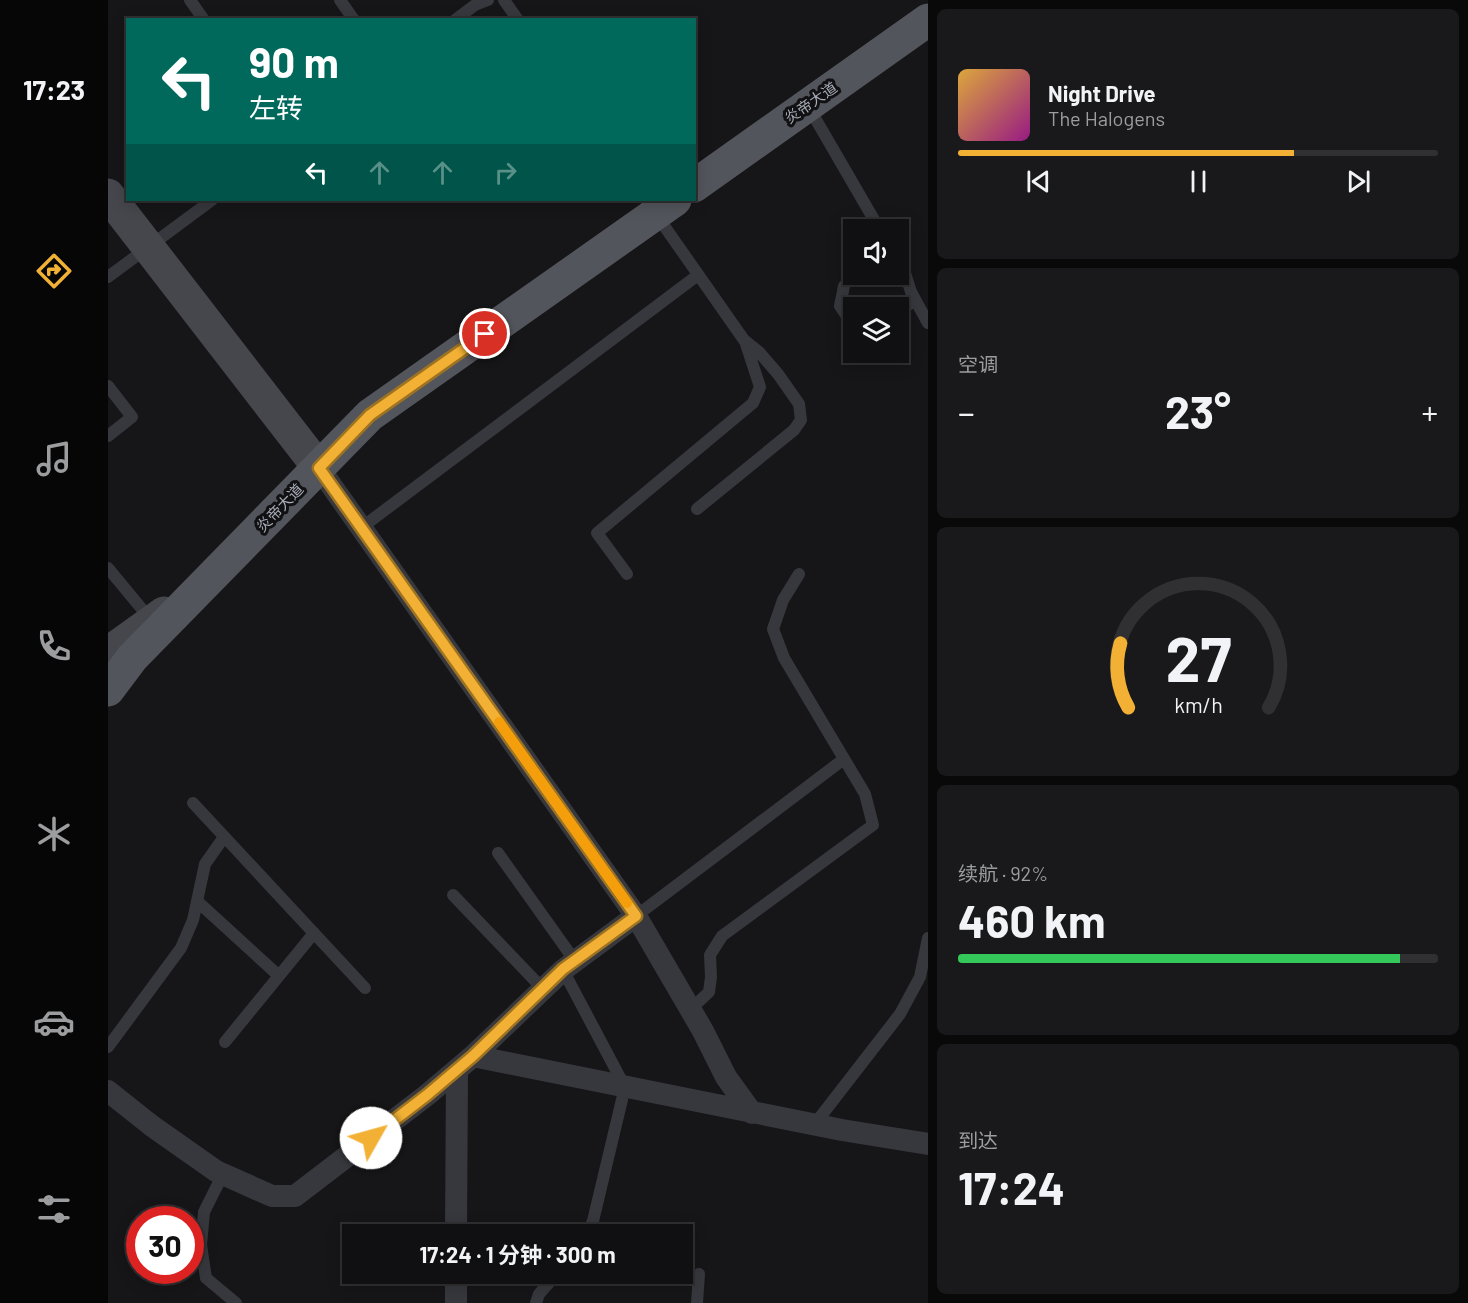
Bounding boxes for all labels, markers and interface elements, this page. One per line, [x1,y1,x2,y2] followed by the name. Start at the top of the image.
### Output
[249,36,339,86] text: 90 m
[150,42,228,120] icon: left
[23,73,85,105] text: 17:23
[781,78,840,127] street label: 炎帝大道
[1048,80,1156,106] text: Night Drive
[249,91,303,123] text: 左转
[1048,106,1165,130] text: The Halogens
[300,156,333,189] icon: left
[363,156,396,189] icon: ahead
[426,156,459,189] icon: ahead
[489,156,522,189] icon: right
[1022,165,1055,198] icon: previous
[1182,165,1215,198] icon: pause
[1342,165,1375,198] icon: next
[843,219,909,363] map controls
[843,219,909,285] button: sound
[33,250,75,292] icon: directions
[843,297,909,363] button: layers
[459,308,510,359] pin
[468,317,501,350] icon: arrive
[958,352,998,376] text: 空调
[1165,384,1231,438] text: 23°
[958,392,975,432] text: −
[1421,392,1438,432] text: +
[33,438,75,480] icon: music
[252,479,307,535] street label: 炎帝大道
[1165,621,1231,695] text: 27
[33,625,75,667] icon: phone
[1174,693,1222,718] text: km/h
[33,813,75,855] icon: climate
[958,861,1048,885] text: 续航 · 92%
[958,893,1106,947] text: 460 km
[33,1001,75,1043] icon: car
[339,1106,403,1170] position arrow
[958,1128,998,1152] text: 到达
[958,1160,1065,1214] text: 17:24
[33,1188,75,1230] icon: filters
[126,1206,204,1284] speed limit sign: 30
[419,1241,616,1267] text: 17:24 · 1 分钟 · 300 m

